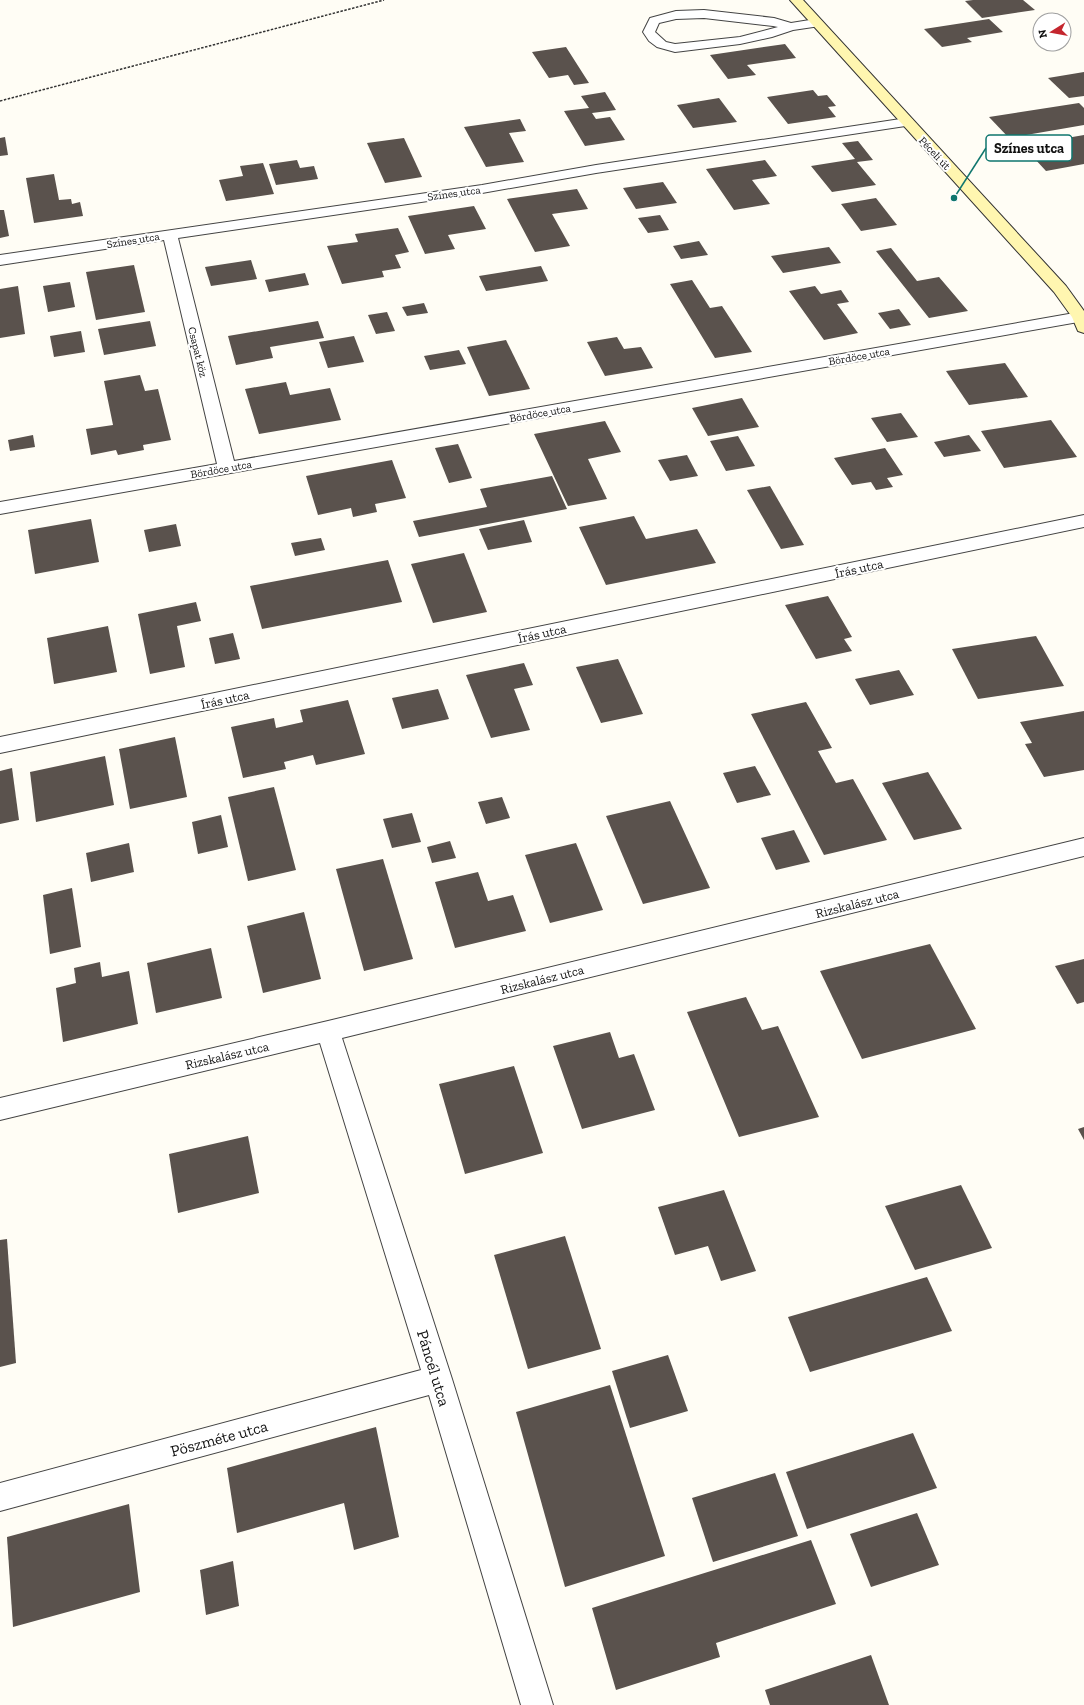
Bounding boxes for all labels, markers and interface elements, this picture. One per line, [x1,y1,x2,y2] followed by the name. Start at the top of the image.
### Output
[1032,12,1072,52] north arrow
[1035,28,1050,39] text: N
[916,134,954,173] street label: Péceli út
[986,135,1072,161] callout: Színes utca
[994,140,1064,157] text: Színes utca
[427,183,482,204] street label: Színes utca
[106,230,161,251] street label: Színes utca
[185,326,210,379] street label: Csapat köz
[827,345,891,368] street label: Bördöce utca
[508,402,572,425] street label: Bördöce utca
[189,458,253,481] street label: Bördöce utca
[834,556,885,581] street label: Írás utca
[517,621,568,646] street label: Írás utca
[200,687,251,712] street label: Írás utca
[814,886,901,921] street label: Rizskalász utca
[499,962,586,997] street label: Rizskalász utca
[184,1038,271,1072] street label: Rizskalász utca
[413,1328,454,1409] street label: Páncél utca
[168,1416,270,1461] street label: Pöszméte utca

